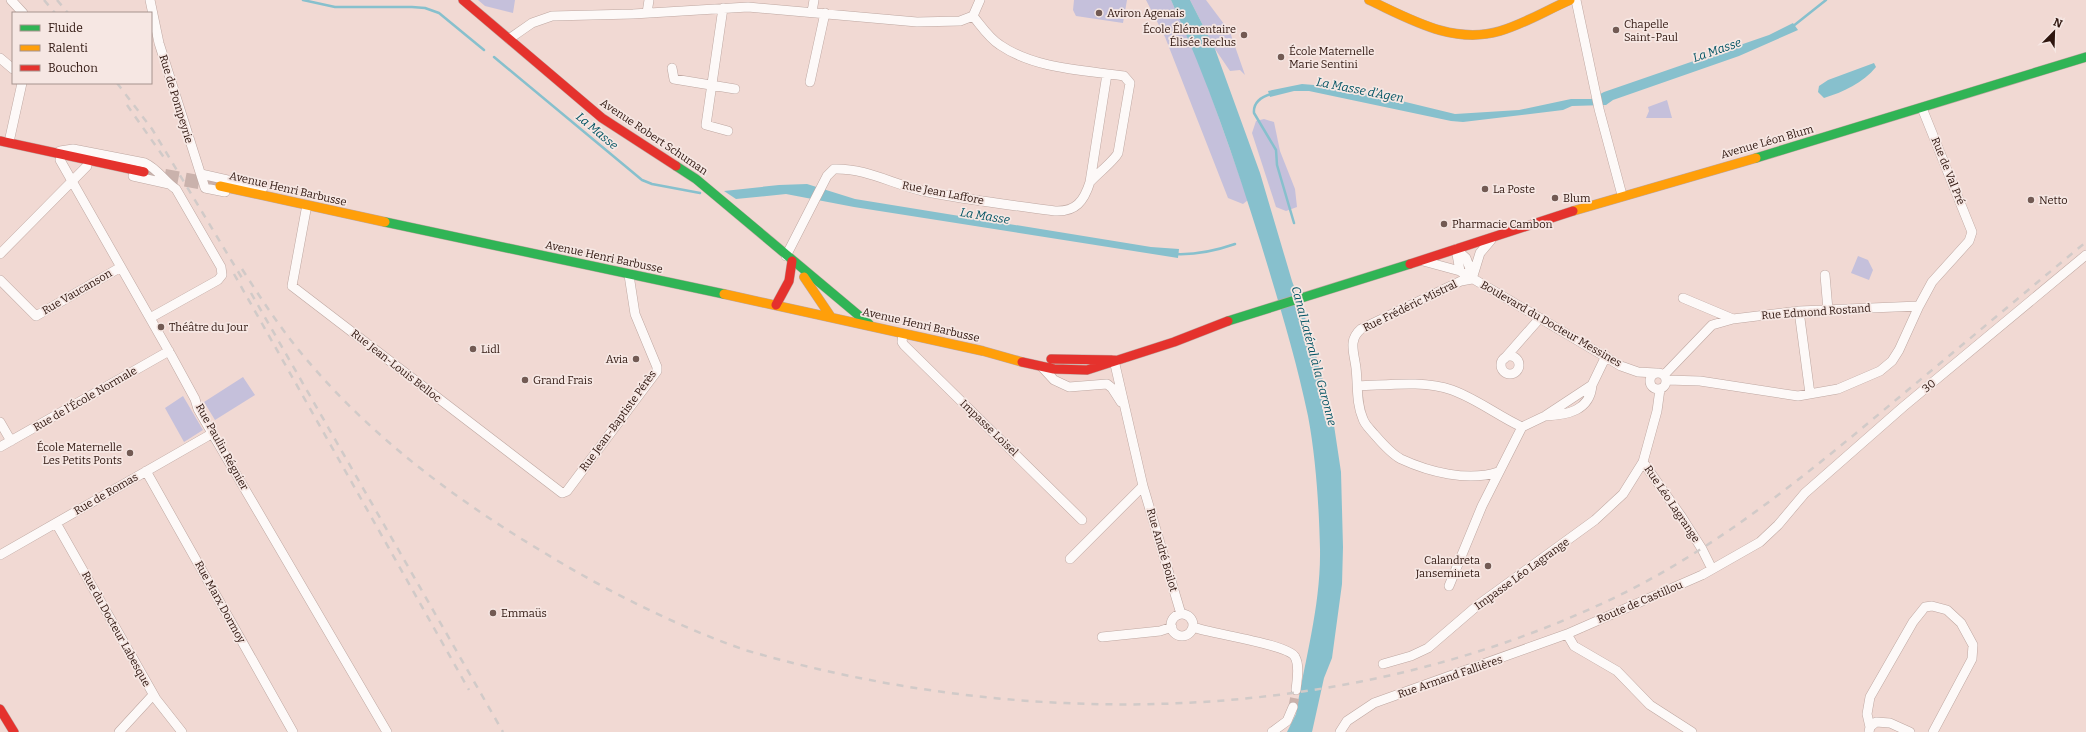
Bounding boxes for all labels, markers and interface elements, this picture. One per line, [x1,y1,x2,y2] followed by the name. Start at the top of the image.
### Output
[1107,7,1184,20] place label: Aviron Agenais
[1094,8,1104,18] marker: Aviron Agenais
[12,12,152,84] legend
[2034,12,2074,52] north arrow
[2051,16,2065,31] text: N
[1624,18,1678,44] place label: Chapelle Saint-Paul
[48,21,83,35] text: Fluide
[1143,22,1236,49] place label: École Élémentaire Élisée Reclus
[1611,25,1621,35] marker: Chapelle Saint-Paul
[1239,30,1249,40] marker: École Élémentaire Élisée Reclus
[1691,35,1743,65] water label: La Masse
[48,41,88,55] text: Ralenti
[1289,44,1374,71] place label: École Maternelle Marie Sentini
[1276,52,1286,62] marker: École Maternelle Marie Sentini
[156,53,196,145] street label: Rue de Pompeyrie
[48,61,98,75] text: Bouchon
[1315,75,1405,105] water label: La Masse d'Agen
[598,96,710,178] street label: Avenue Robert Schuman
[573,109,621,153] water label: La Masse
[1719,122,1815,161] street label: Avenue Léon Blum
[1928,135,1968,207] street label: Rue de Val Pré
[228,169,348,209] street label: Avenue Henri Barbusse
[901,179,985,207] street label: Rue Jean Laffore
[1493,183,1535,196] place label: La Poste
[1480,184,1490,194] marker: La Poste
[1563,192,1591,205] place label: Blum
[1550,193,1560,203] marker: Blum
[2039,194,2068,207] place label: Netto
[2026,195,2036,205] marker: Netto
[959,205,1011,227] water label: La Masse
[1452,218,1553,231] place label: Pharmacie Cambon
[1439,219,1449,229] marker: Pharmacie Cambon
[544,238,664,276] street label: Avenue Henri Barbusse
[40,267,114,317] street label: Rue Vaucanson
[1361,278,1459,334] street label: Rue Frédéric Mistral
[1478,278,1624,370] street label: Boulevard du Docteur Messines
[1289,285,1339,427] water label: Canal Latéral à la Garonne
[1761,302,1872,322] street label: Rue Edmond Rostand
[861,305,981,345] street label: Avenue Henri Barbusse
[169,321,248,334] place label: Théâtre du Jour
[156,322,166,332] marker: Théâtre du Jour
[348,327,444,405] street label: Rue Jean-Louis Belloc
[481,343,500,356] place label: Lidl
[468,344,478,354] marker: Lidl
[606,353,628,366] place label: Avia
[631,354,641,364] marker: Avia
[30,363,139,434] street label: Rue de l'École Normale
[577,368,659,474] street label: Rue Jean-Baptiste Pérès
[533,374,592,387] place label: Grand Frais
[520,375,530,385] marker: Grand Frais
[1920,377,1938,395] street label: 30
[957,397,1021,459] street label: Impasse Loisel
[193,401,251,493] street label: Rue Paulin Régnier
[37,440,122,467] place label: École Maternelle Les Petits Ponts
[125,448,135,458] marker: École Maternelle Les Petits Ponts
[1641,463,1703,545] street label: Rue Léo Lagrange
[72,470,140,518] street label: Rue de Romas
[1144,507,1180,593] street label: Rue André Boilot
[1472,535,1572,613] street label: Impasse Léo Lagrange
[1415,554,1480,580] place label: Calandreta Jansemineta
[192,559,248,646] street label: Rue Marx Dormoy
[1483,561,1493,571] marker: Calandreta Jansemineta
[79,569,153,689] street label: Rue du Docteur Labesque
[1595,578,1685,626] street label: Route de Castillou
[501,607,547,620] place label: Emmaüs
[488,608,498,618] marker: Emmaüs
[1396,653,1504,701] street label: Rue Armand Fallières

